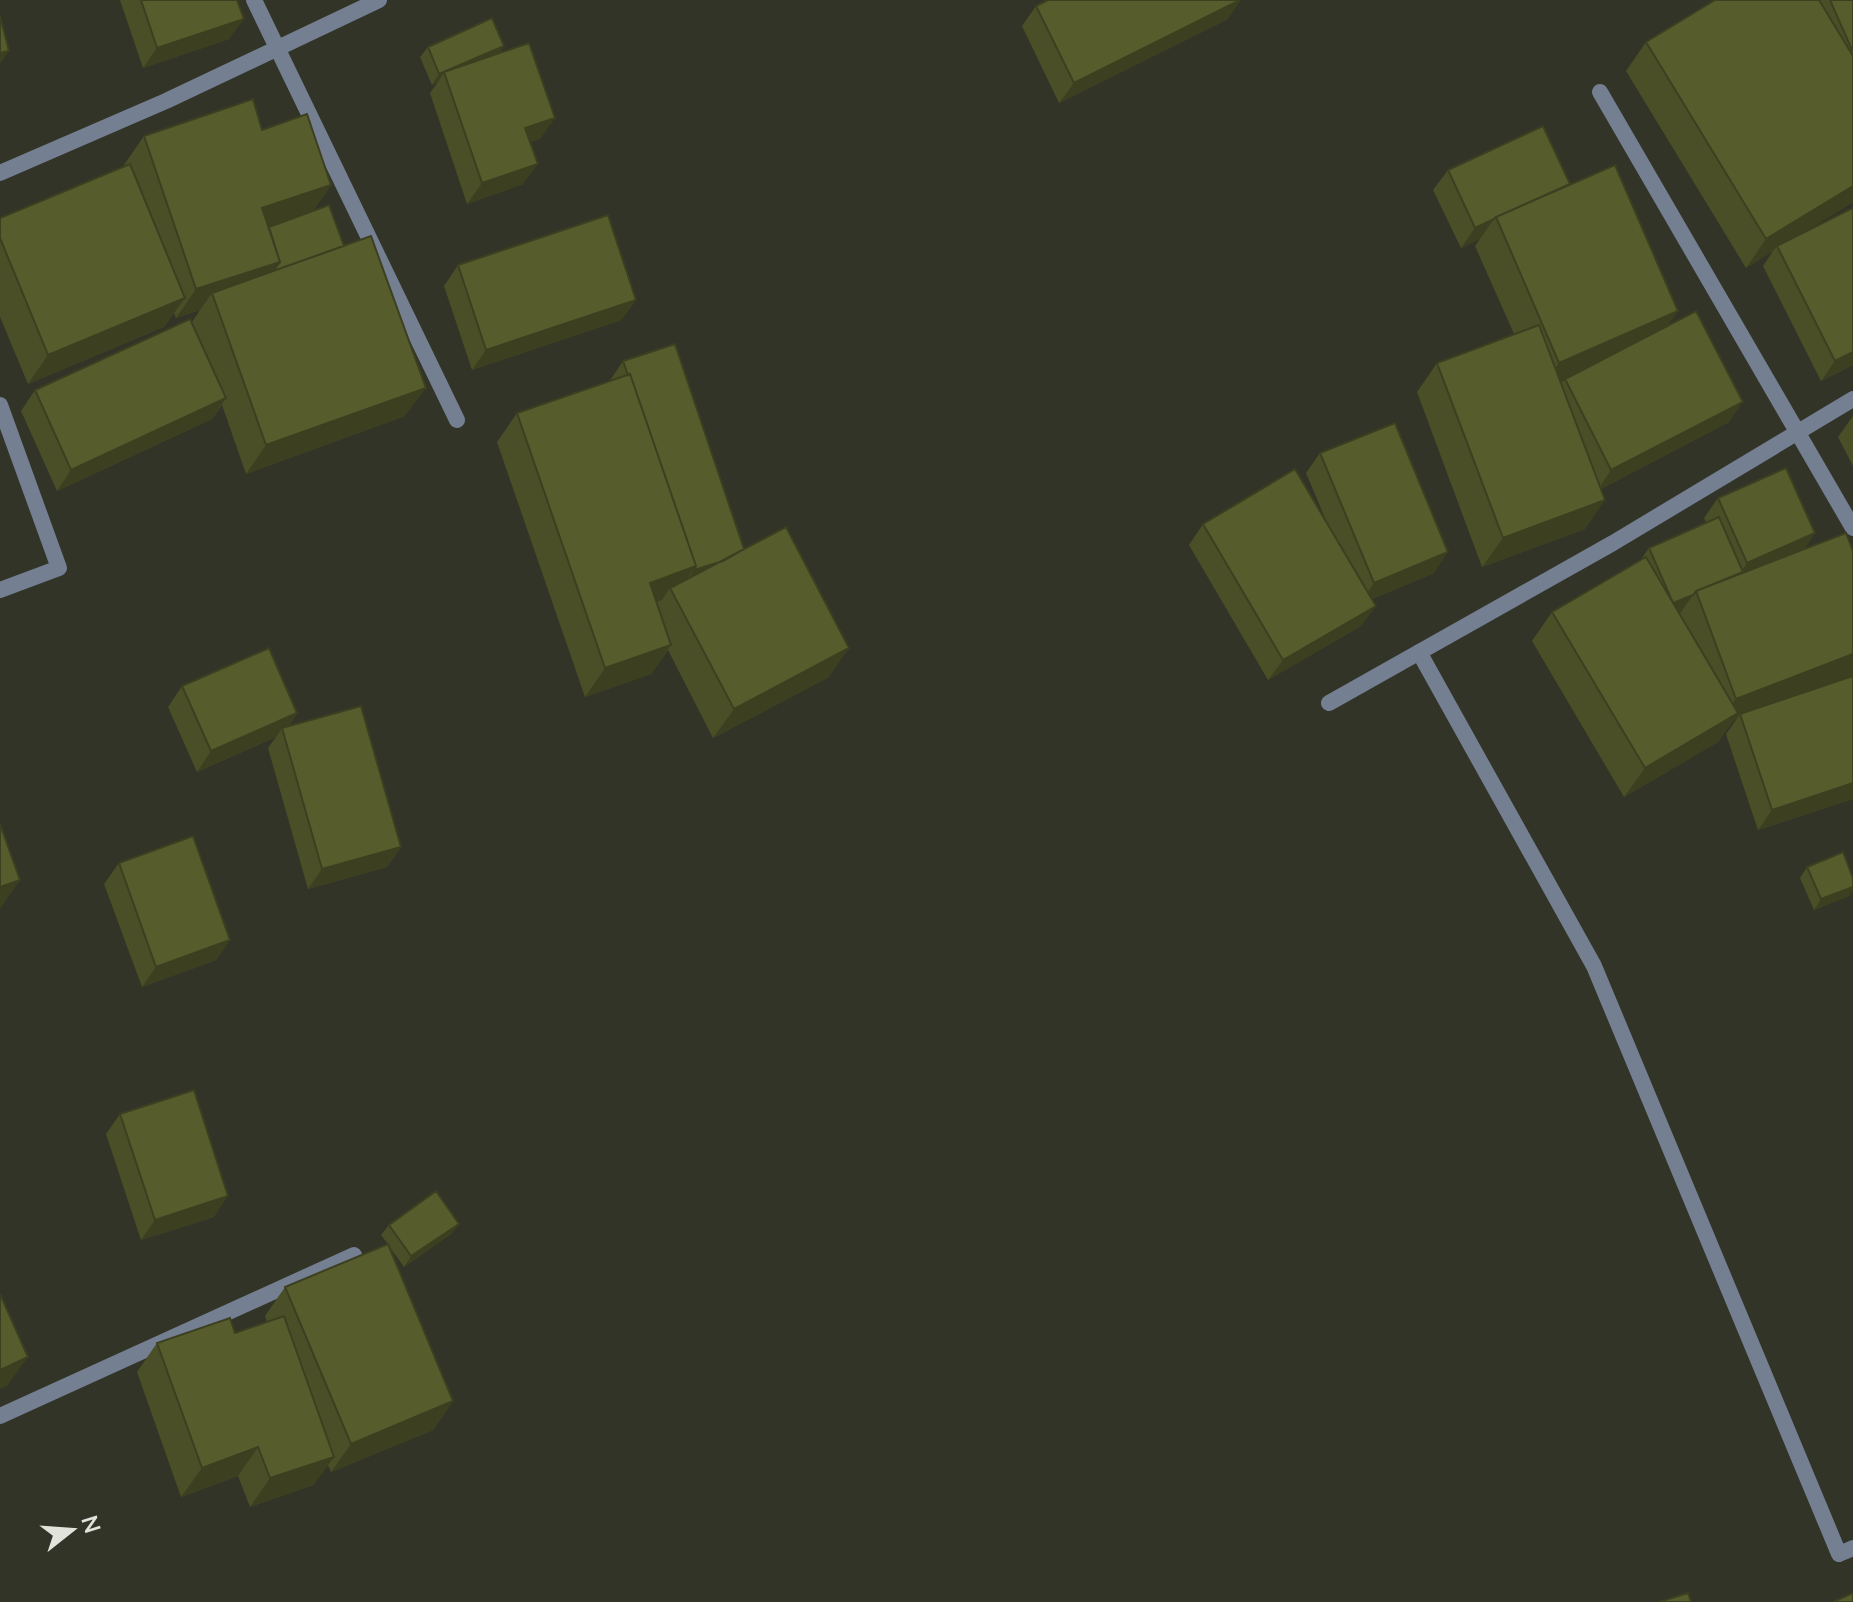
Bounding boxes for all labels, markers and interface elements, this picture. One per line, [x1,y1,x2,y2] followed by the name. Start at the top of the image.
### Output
[32,1490,112,1570] north arrow
[76,1512,107,1536] text: N

